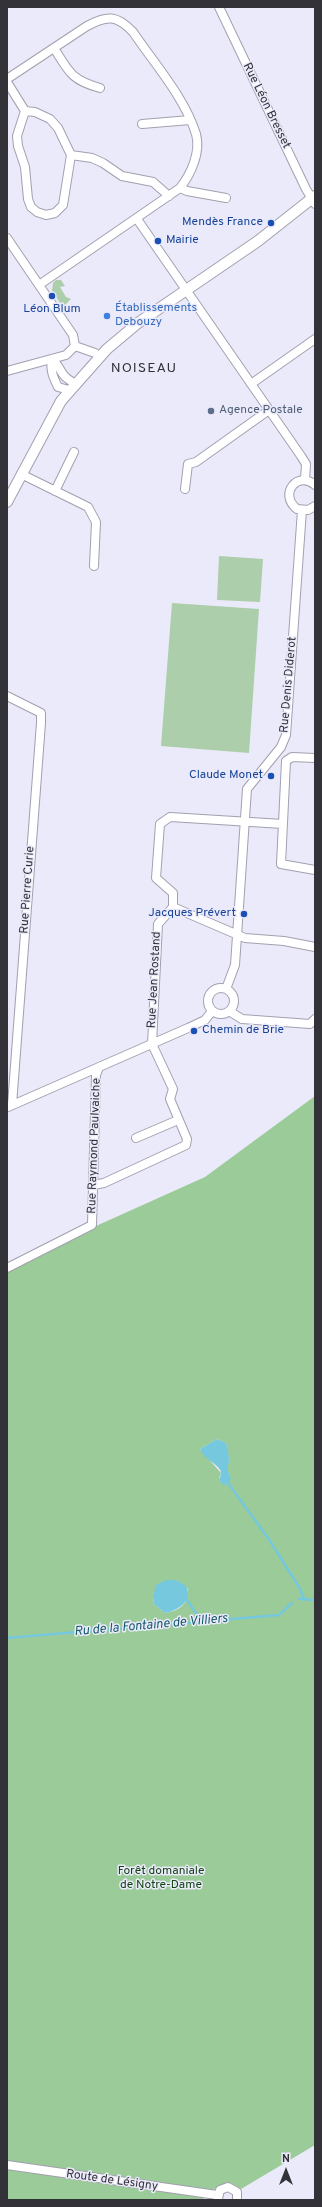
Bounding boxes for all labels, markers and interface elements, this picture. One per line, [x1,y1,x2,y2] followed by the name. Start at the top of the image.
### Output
[239,61,293,151] street label: Rue Léon Bresset
[182,216,263,230] place label: Mendès France
[266,218,276,228] marker: Mendès France
[166,234,199,248] place label: Mairie
[153,236,163,246] marker: Mairie
[47,291,57,301] marker: Léon Blum
[115,302,197,330] place label: Établissements Debouzy
[23,303,81,317] place label: Léon Blum
[102,311,112,321] marker: Établissements Debouzy
[111,361,177,377] district label: NOISEAU
[219,404,303,418] place label: Agence Postale
[206,406,216,416] marker: Agence Postale
[278,636,300,734] street label: Rue Denis Diderot
[189,769,263,783] place label: Claude Monet
[266,771,276,781] marker: Claude Monet
[18,846,38,934] street label: Rue Pierre Curie
[148,907,236,921] place label: Jacques Prévert
[239,909,249,919] marker: Jacques Prévert
[145,931,165,1029] street label: Rue Jean Rostand
[202,1024,284,1038] place label: Chemin de Brie
[189,1026,199,1036] marker: Chemin de Brie
[85,1078,105,1214] street label: Rue Raymond Paulvaiche
[74,1612,228,1640] water label: Ru de la Fontaine de Villiers
[118,1865,204,1893] park label: Forêt domaniale de Notre-Dame
[266,2151,306,2191] north arrow
[282,2152,290,2166] text: N
[65,2167,159,2195] street label: Route de Lésigny

